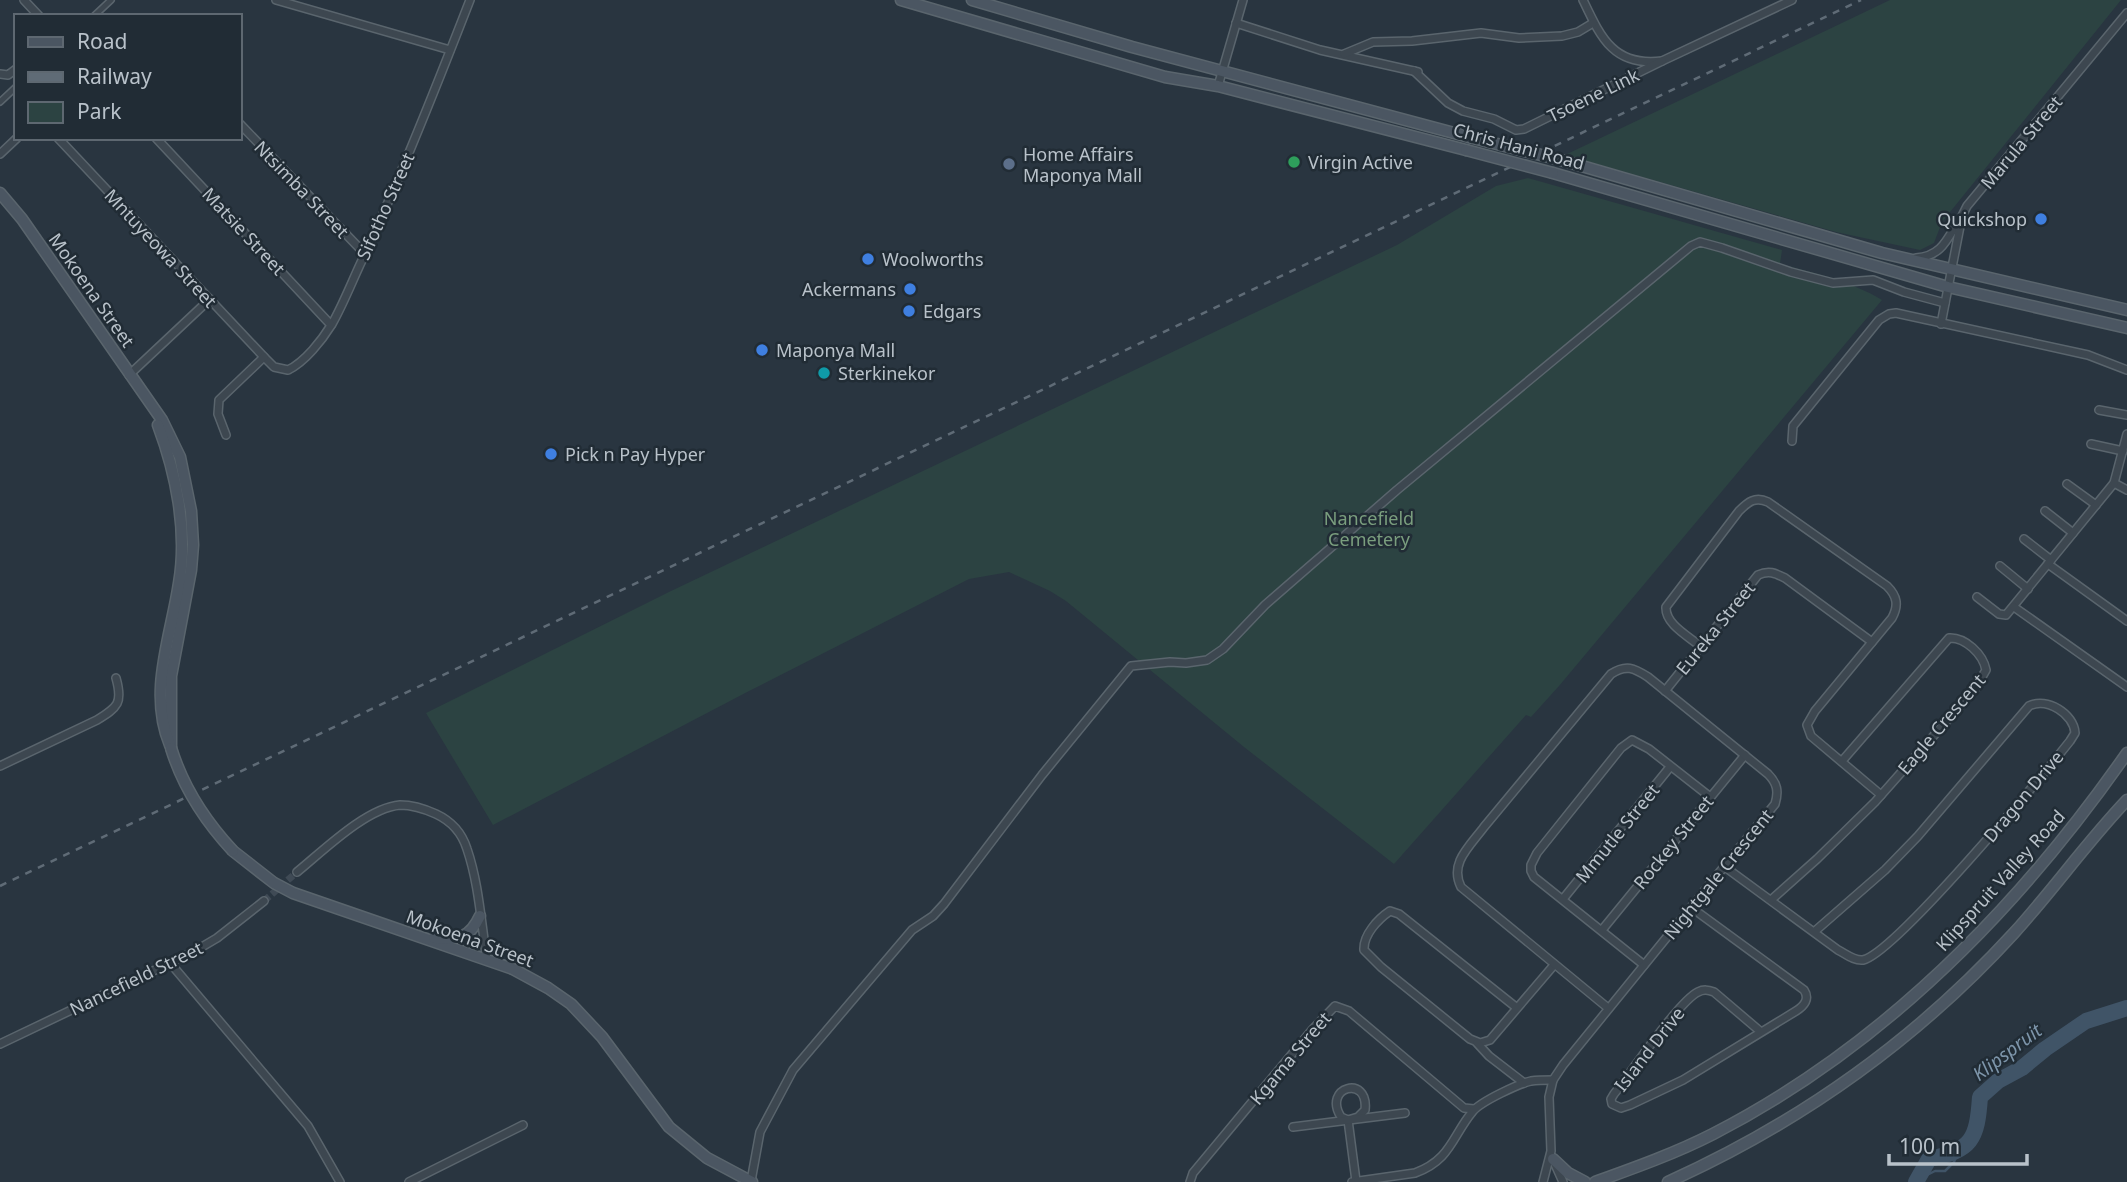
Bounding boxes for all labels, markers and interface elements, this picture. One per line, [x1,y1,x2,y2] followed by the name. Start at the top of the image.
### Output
[14,14,242,140] legend
[77,27,127,55] text: Road
[77,62,152,90] text: Railway
[1543,62,1643,128] street label: Tsoene Link
[1975,90,2067,194] street label: Marula Street
[77,97,122,125] text: Park
[1451,117,1587,175] street label: Chris Hani Road
[249,135,355,243] street label: Ntsimba Street
[1023,142,1142,187] place label: Home Affairs Maponya Mall
[351,148,420,263] street label: Sifotho Street
[1308,150,1413,174] place label: Virgin Active
[1286,154,1302,170] marker: Virgin Active
[1001,156,1017,172] marker: Home Affairs Maponya Mall
[197,182,291,280] street label: Matsie Street
[100,183,223,313] street label: Mntuyeowa Street
[1937,207,2027,231] place label: Quickshop
[2033,211,2049,227] marker: Quickshop
[44,228,141,352] street label: Mokoena Street
[882,247,984,271] place label: Woolworths
[860,251,876,267] marker: Woolworths
[802,277,896,301] place label: Ackermans
[902,281,918,297] marker: Ackermans
[923,299,981,323] place label: Edgars
[901,303,917,319] marker: Edgars
[776,338,895,362] place label: Maponya Mall
[754,342,770,358] marker: Maponya Mall
[838,361,936,385] place label: Sterkinekor
[816,365,832,381] marker: Sterkinekor
[565,442,706,466] place label: Pick n Pay Hyper
[543,446,559,462] marker: Pick n Pay Hyper
[1324,506,1414,551] park label: Nancefield Cemetery
[1670,576,1760,679] street label: Eureka Street
[1892,668,1990,779] street label: Eagle Crescent
[1978,745,2068,847] street label: Dragon Drive
[1570,778,1665,887] street label: Mmutle Street
[1628,790,1719,894] street label: Rockey Street
[1658,803,1778,944] street label: Nightgale Crescent
[1930,804,2070,956] street label: Klipspruit Valley Road
[403,904,538,972] street label: Mokoena Street
[65,935,207,1021] street label: Nancefield Street
[1608,1002,1690,1096] street label: Island Drive
[1244,1006,1336,1109] street label: Kgama Street
[1967,1017,2048,1087] water label: Klipspruit
[1889,1122,2027,1166] scale bar
[1899,1132,1960,1160] text: 100 m

